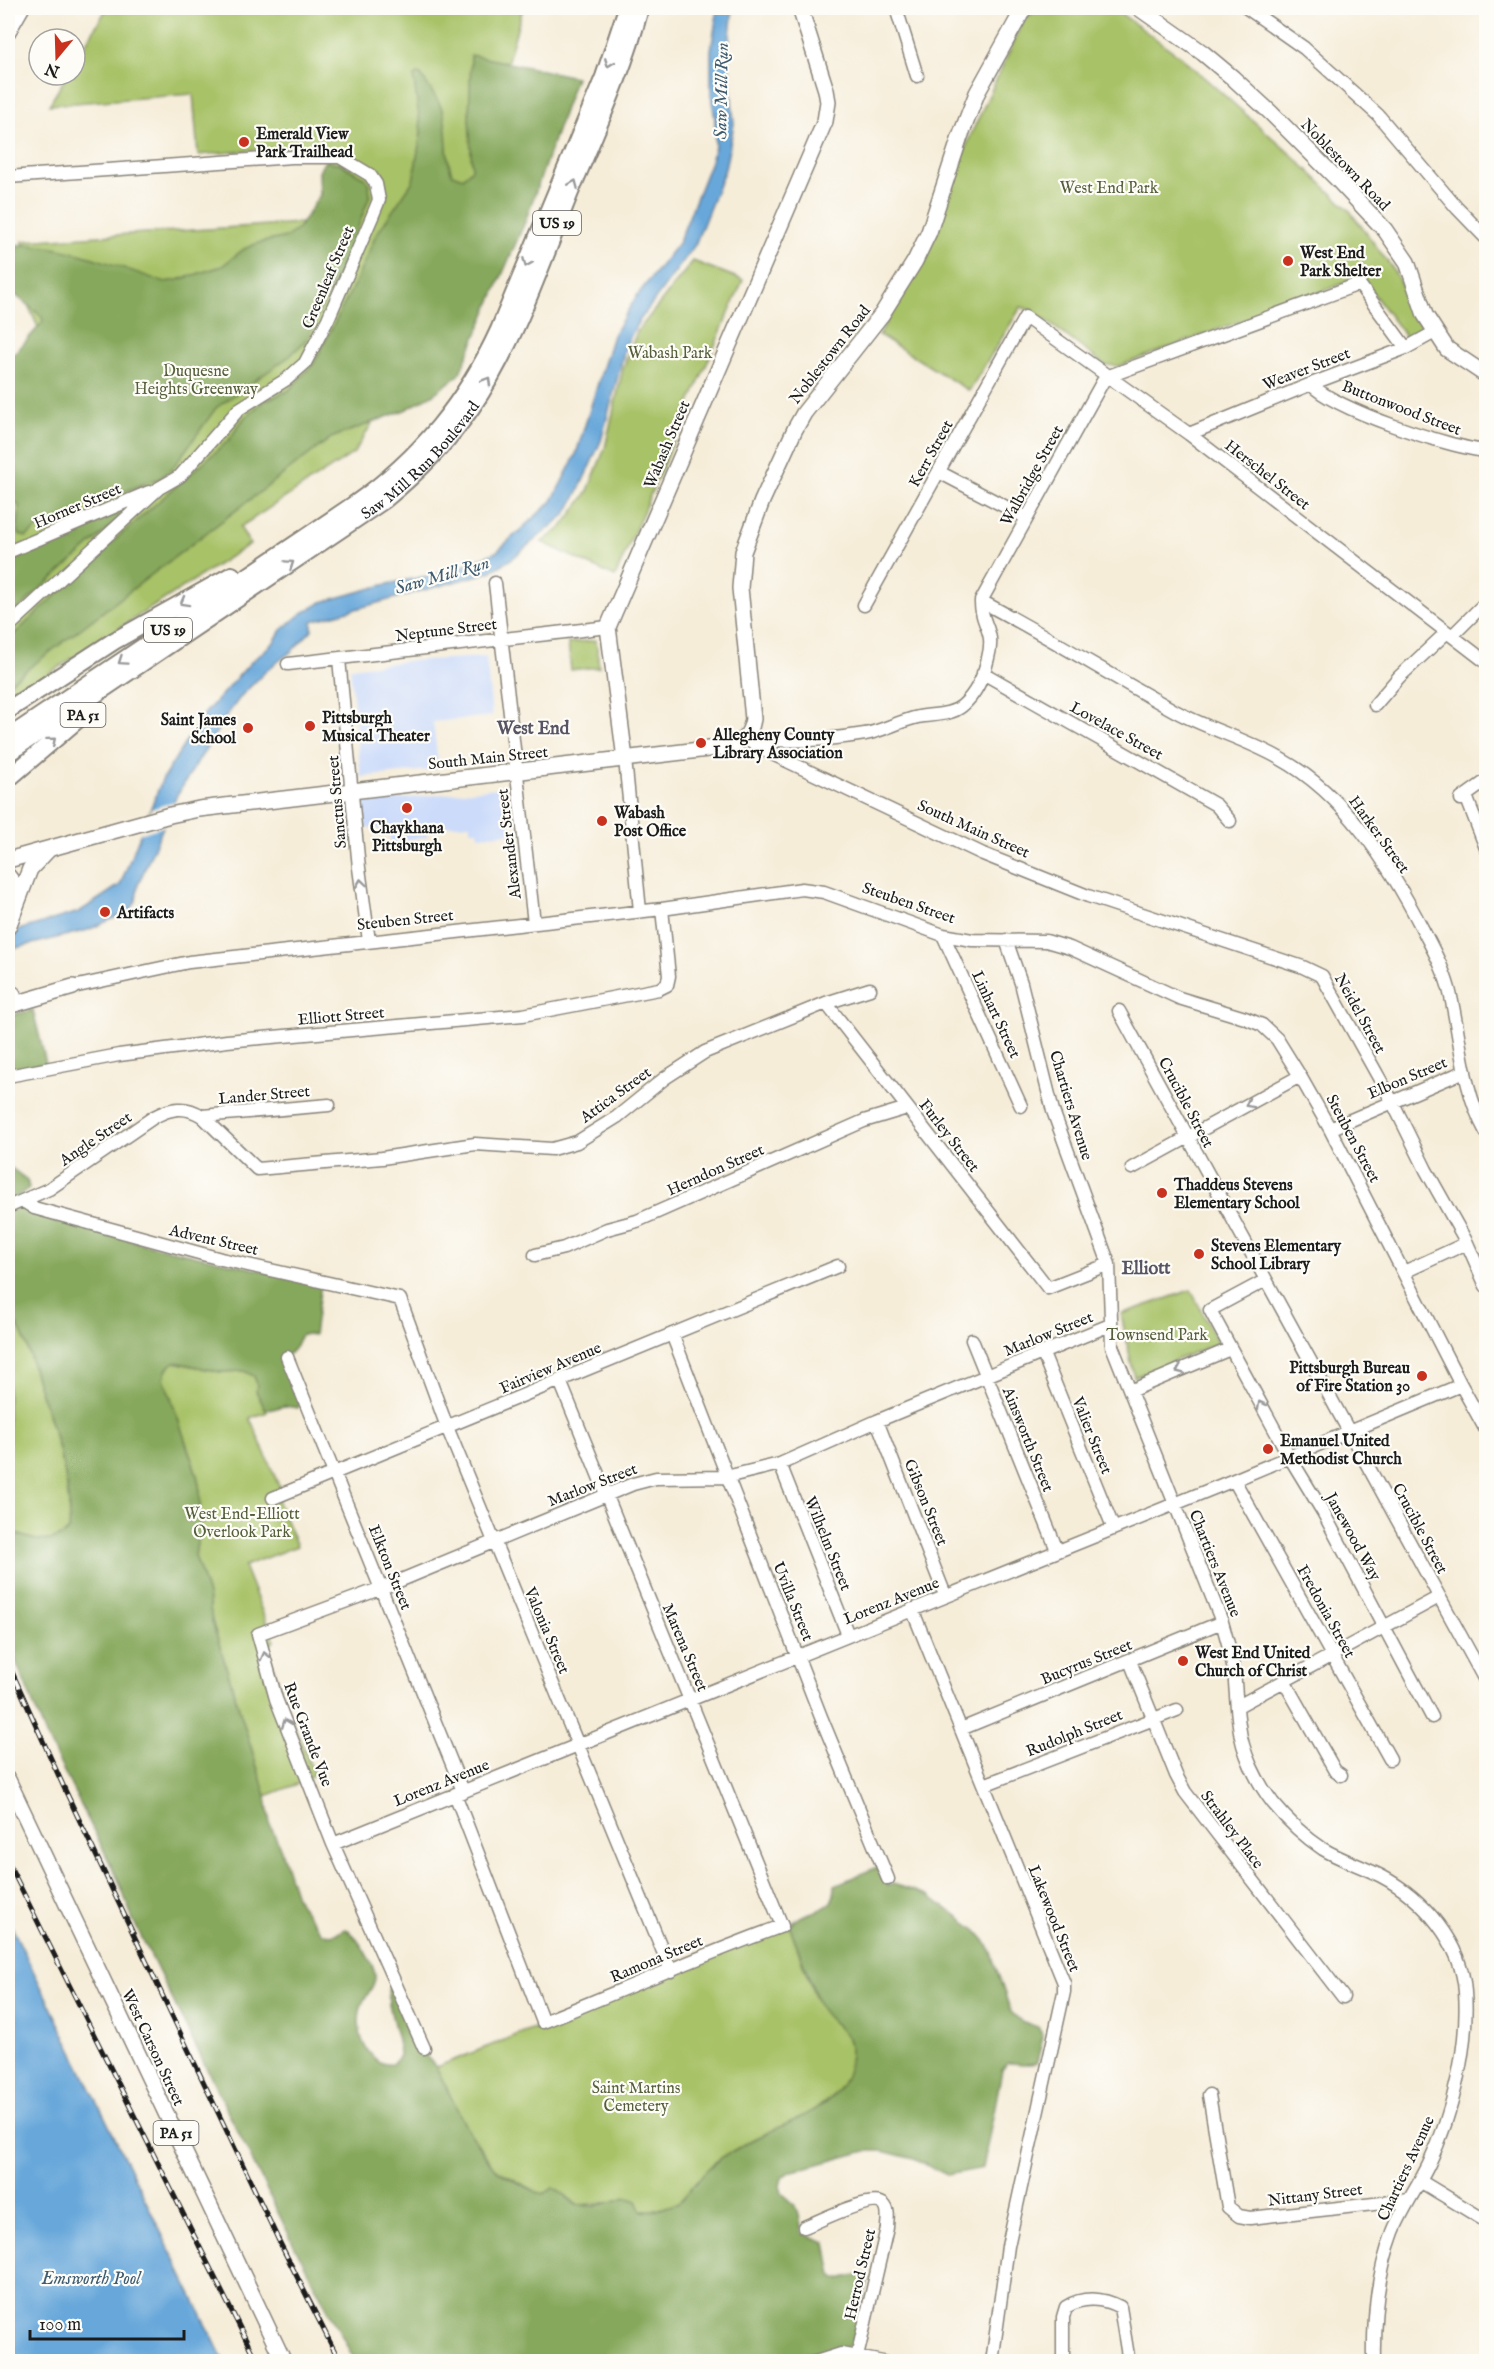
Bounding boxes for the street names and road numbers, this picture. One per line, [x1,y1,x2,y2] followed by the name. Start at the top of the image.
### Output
[1296,115,1394,216] street label: Noblestown Road
[533,211,581,235] road number: US 19
[298,223,360,332] street label: Greenleaf Street
[786,301,876,409] street label: Noblestown Road
[1260,344,1354,396] street label: Weaver Street
[1339,377,1464,441] street label: Buttonwood Street
[358,397,485,525] street label: Saw Mill Run Boulevard
[640,397,696,492] street label: Wabash Street
[905,416,959,491] street label: Kerr Street
[997,422,1069,530] street label: Walbridge Street
[1220,436,1314,515] street label: Herschel Street
[31,479,125,534] street label: Horner Street
[394,615,499,647] street label: Neptune Street
[144,618,192,642] road number: US 19
[1066,698,1166,766] street label: Lovelace Street
[60,703,106,727] road number: PA 51
[427,743,550,775] street label: South Main Street
[324,754,352,849] street label: Sanctus Street
[493,787,527,901] street label: Alexander Street
[1343,792,1414,878] street label: Harker Street
[914,796,1033,864] street label: South Main Street
[859,879,958,929] street label: Steuben Street
[356,906,455,936] street label: Steuben Street
[966,968,1024,1062] street label: Linhart Street
[1329,970,1390,1058] street label: Neidel Street
[297,1003,386,1031] street label: Elliott Street
[1044,1048,1096,1163] street label: Chartiers Avenue
[1365,1053,1451,1105] street label: Elbon Street
[1153,1054,1218,1152] street label: Crucible Street
[576,1063,656,1129] street label: Attica Street
[218,1082,311,1110] street label: Lander Street
[1321,1091,1384,1187] street label: Steuben Street
[914,1096,983,1177] street label: Furley Street
[55,1108,136,1172] street label: Angle Street
[664,1140,768,1201] street label: Herndon Street
[166,1221,261,1261] street label: Advent Street
[1001,1308,1097,1362] street label: Marlow Street
[497,1338,605,1399] street label: Fairview Avenue
[997,1383,1057,1496] street label: Ainsworth Street
[1066,1393,1116,1478] street label: Valier Street
[899,1457,952,1549] street label: Gibson Street
[545,1459,641,1512] street label: Marlow Street
[1387,1480,1452,1578] street label: Crucible Street
[1319,1488,1385,1585] street label: Janewood Way
[799,1494,855,1594] street label: Wilhelm Street
[1184,1507,1245,1620] street label: Chartiers Avenue
[363,1522,415,1614] street label: Elkton Street
[767,1559,817,1645] street label: Uvilla Street
[1291,1562,1359,1662] street label: Fredonia Street
[841,1574,943,1630] street label: Lorenz Avenue
[519,1584,574,1678] street label: Valonia Street
[657,1601,712,1695] street label: Marena Street
[1038,1635,1136,1690] street label: Bucyrus Street
[278,1680,336,1790] street label: Rue Grande Vue
[1024,1705,1126,1762] street label: Rudolph Street
[391,1756,493,1812] street label: Lorenz Avenue
[1195,1787,1267,1873] street label: Strahley Place
[1023,1862,1084,1976] street label: Lakewood Street
[608,1931,707,1988] street label: Ramona Street
[116,1986,188,2110] street label: West Carson Street
[1374,2113,1440,2225] street label: Chartiers Avenue
[154,2121,198,2145] road number: PA 51
[1267,2180,1364,2212] street label: Nittany Street
[841,2226,881,2322] street label: Herrod Street

